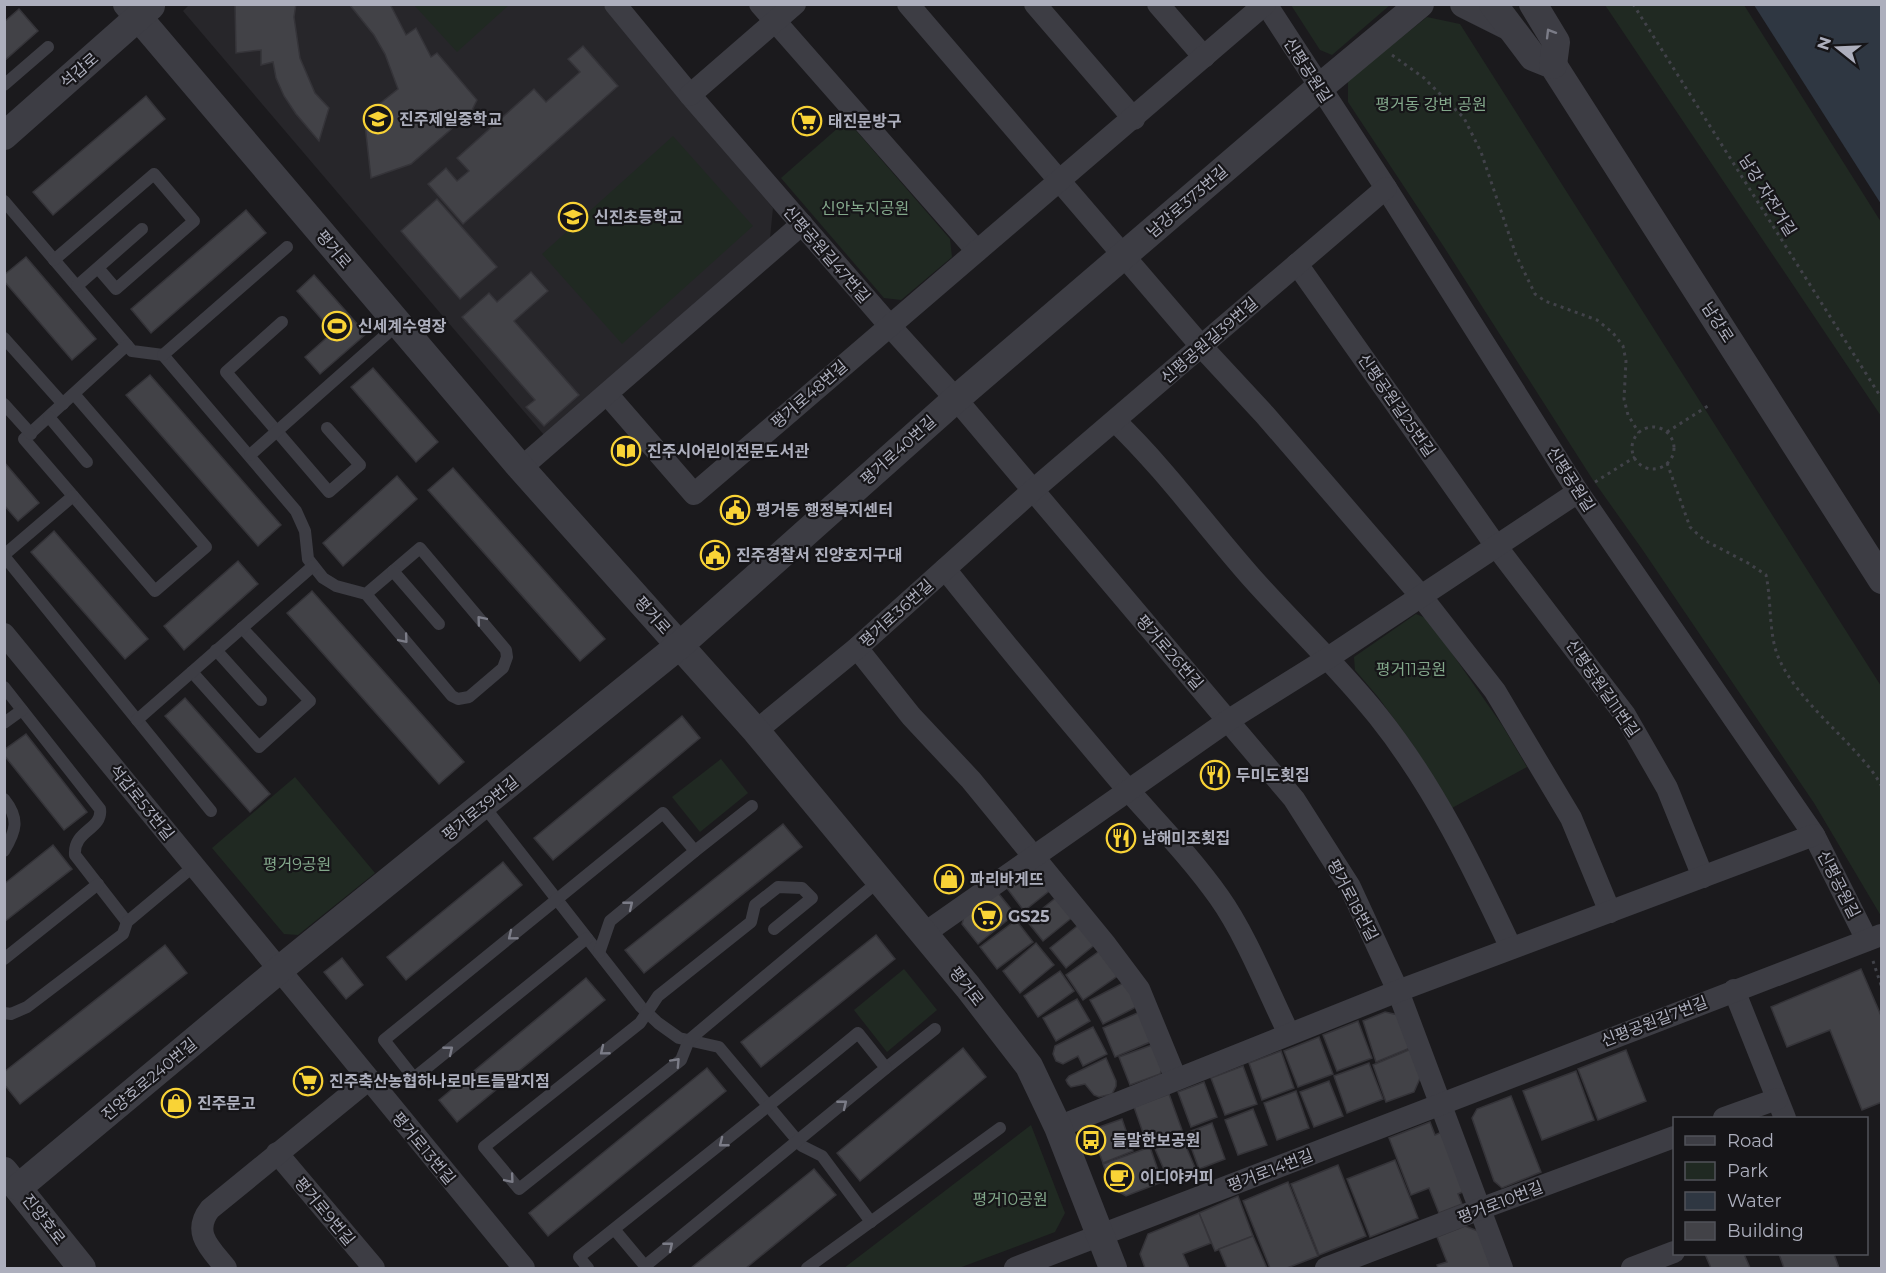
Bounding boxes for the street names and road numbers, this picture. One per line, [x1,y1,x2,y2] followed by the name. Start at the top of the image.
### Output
[1280,34,1336,106] street label: 신평공원길
[56,49,102,92] street label: 석갑로
[1735,151,1800,240] street label: 남강 자전거길
[1143,161,1232,242] street label: 남강로373번길
[779,202,874,307] street label: 신평공원길47번길
[312,226,355,273] street label: 평거로
[1157,293,1262,388] street label: 신평공원길39번길
[1698,299,1738,346] street label: 남강로
[1354,350,1439,460] street label: 신평공원길25번길
[767,356,851,433] street label: 평거로48번길
[857,412,940,489] street label: 평거로40번길
[1543,443,1599,515] street label: 신평공원길
[856,575,937,651] street label: 평거로36번길
[631,593,675,638] street label: 평거로
[1132,611,1207,693] street label: 평거로26번길
[1562,636,1643,741] street label: 신평공원길11번길
[105,761,178,844] street label: 석갑로53번길
[438,772,522,845] street label: 평거로39번길
[1813,847,1864,921] street label: 신평공원길
[1323,856,1382,944] street label: 평거로18번길
[946,963,988,1010] street label: 평거로
[1598,992,1710,1050] street label: 신평공원길7번길
[98,1034,201,1125] street label: 진양호로240번길
[388,1108,459,1188] street label: 평거로13번길
[1225,1145,1316,1195] street label: 평거로14번길
[291,1173,359,1249] street label: 평거로9번길
[1455,1177,1546,1227] street label: 평거로10번길
[18,1190,69,1249] street label: 진양호로

